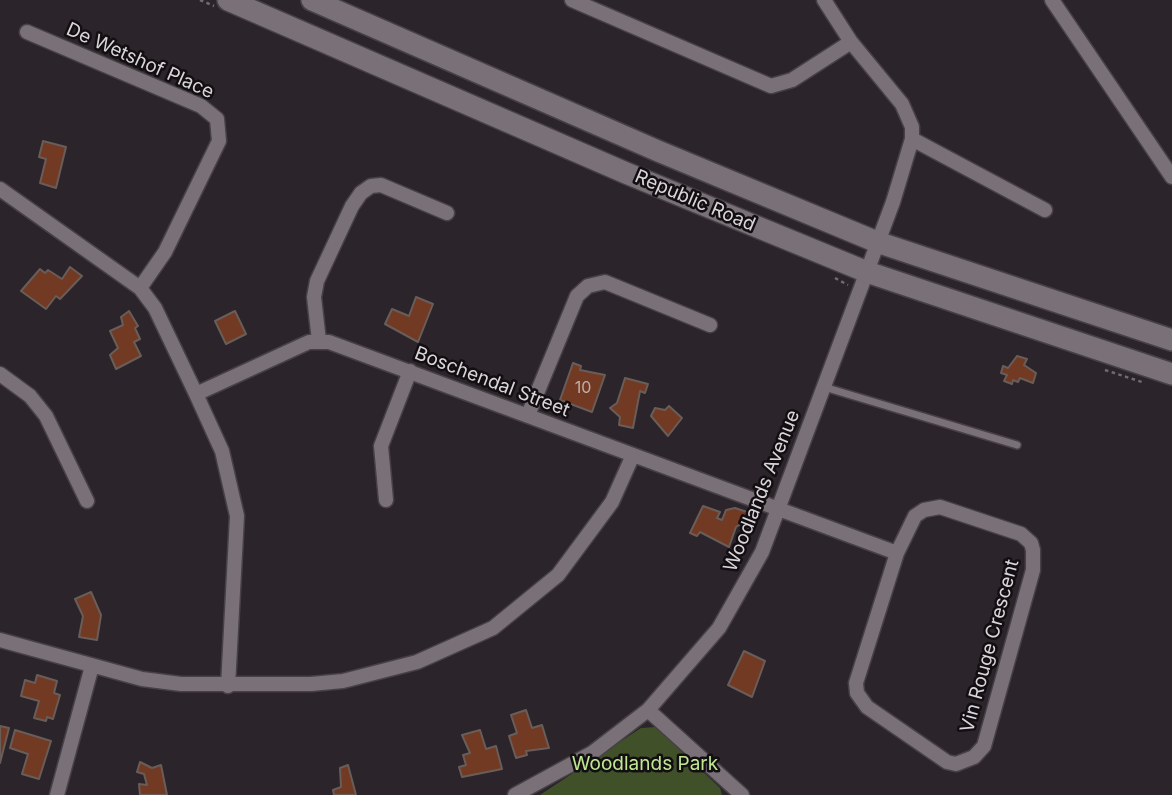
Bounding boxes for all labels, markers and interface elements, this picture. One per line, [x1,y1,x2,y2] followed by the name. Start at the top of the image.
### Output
[63,18,217,104] street label: De Wetshof Place
[631,165,759,237] street label: Republic Road
[411,342,573,422] street label: Boschendal Street
[575,378,591,398] house number: 10
[719,407,805,575] street label: Woodlands Avenue
[956,557,1024,735] street label: Vin Rouge Crescent
[572,753,718,775] park label: Woodlands Park

